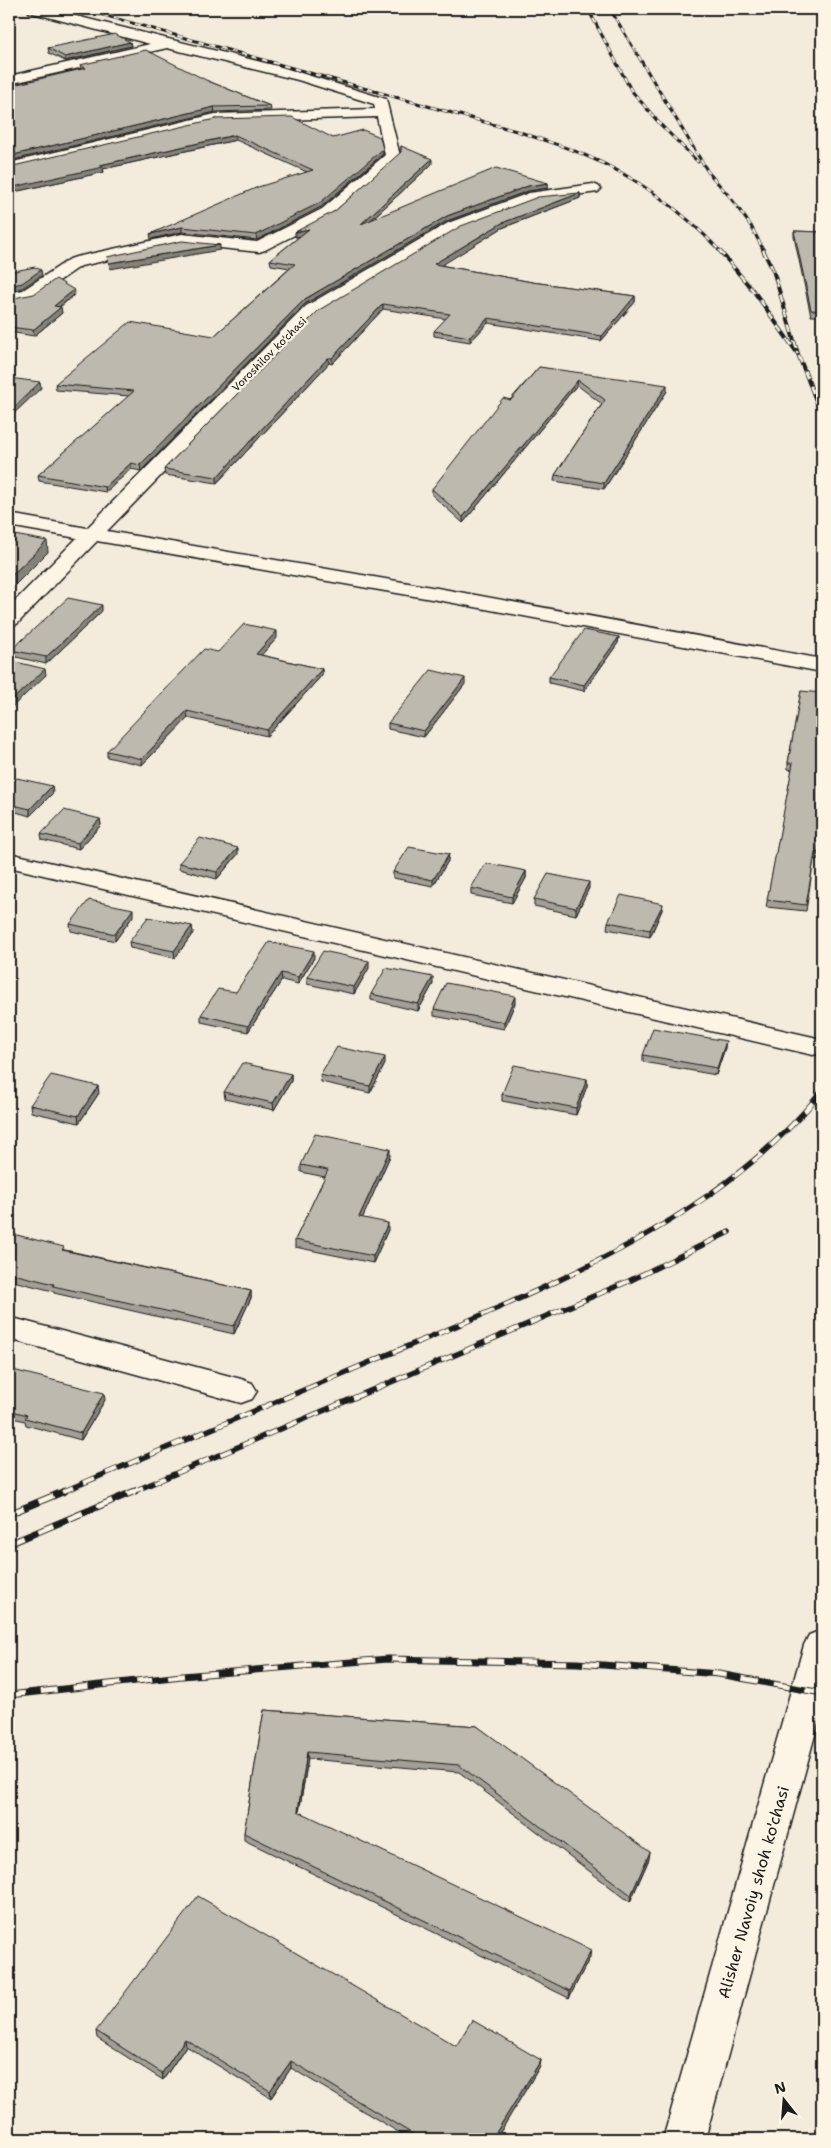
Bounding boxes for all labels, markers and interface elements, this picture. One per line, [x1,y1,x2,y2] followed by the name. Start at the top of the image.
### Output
[229,314,310,395] street label: Voroshilov ko'chasi
[713,1783,794,2001] street label: Alisher Navoiy shoh ko'chasi
[758,2076,808,2126] north arrow
[772,2077,788,2098] text: N

